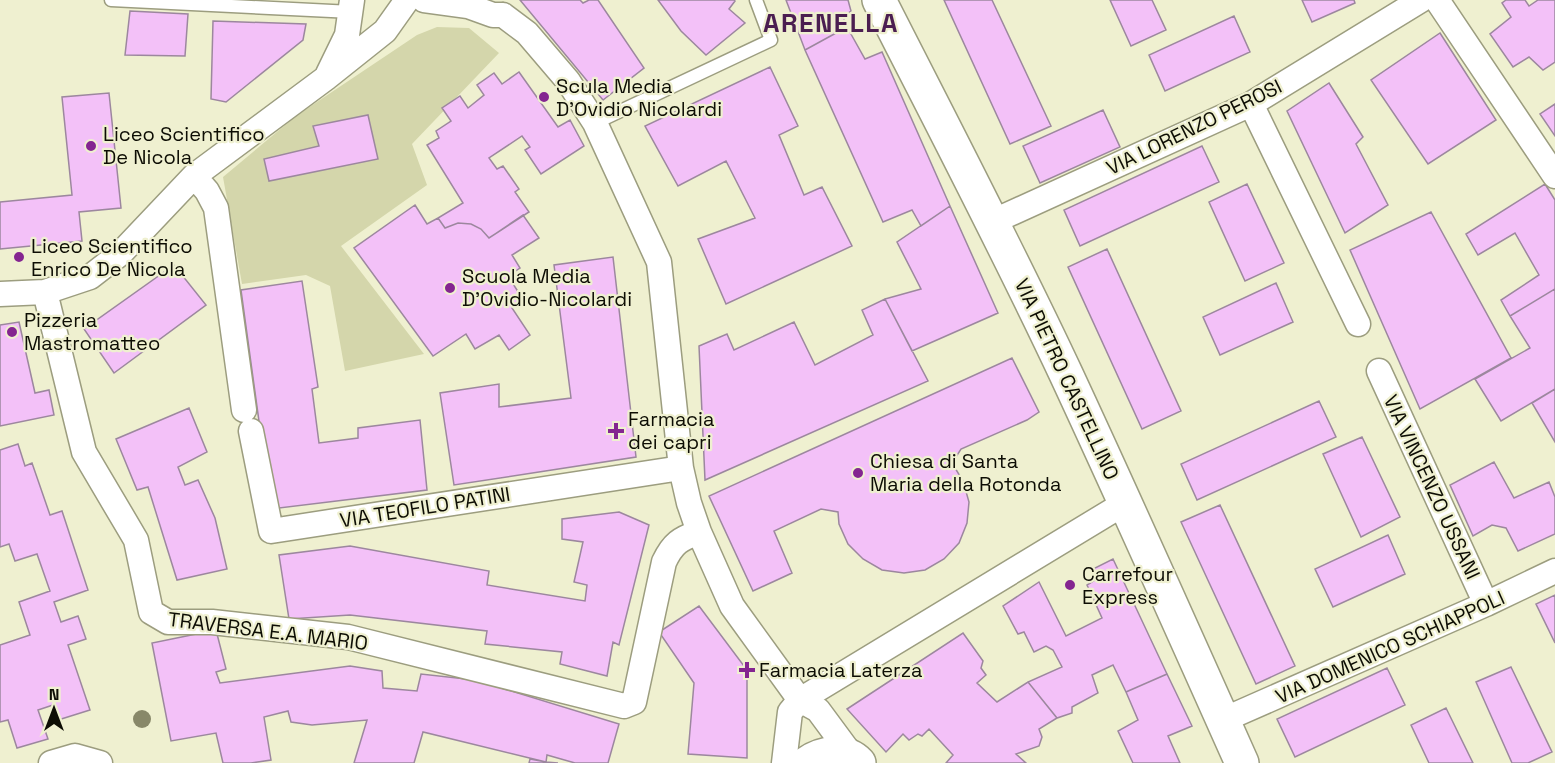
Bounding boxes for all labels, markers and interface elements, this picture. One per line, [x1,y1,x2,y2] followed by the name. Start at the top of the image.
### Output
[763,6,899,40] district label: ARENELLA
[556,73,722,122] place label: Scula Media D'Ovidio Nicolardi
[1102,73,1286,181] street label: VIA LORENZO PEROSI
[537,90,551,104] marker: Scula Media D'Ovidio Nicolardi
[103,121,265,170] place label: Liceo Scientifico De Nicola
[84,139,98,153] marker: Liceo Scientifico De Nicola
[31,233,193,282] place label: Liceo Scientifico Enrico De Nicola
[12,250,26,264] marker: Liceo Scientifico Enrico De Nicola
[462,263,632,312] place label: Scuola Media D'Ovidio-Nicolardi
[1009,274,1125,484] street label: VIA PIETRO CASTELLINO
[443,281,457,295] marker: Scuola Media D'Ovidio-Nicolardi
[24,307,160,356] place label: Pizzeria Mastromatteo
[5,325,19,339] marker: Pizzeria Mastromatteo
[1378,391,1486,583] street label: VIA VINCENZO USSANI
[628,406,714,455] place label: Farmacia dei capri
[609,424,623,438] marker: Farmacia dei capri
[870,448,1061,497] place label: Chiesa di Santa Maria della Rotonda
[851,466,865,480] marker: Chiesa di Santa Maria della Rotonda
[338,481,512,533] street label: VIA TEOFILO PATINI
[1082,561,1173,610] place label: Carrefour Express
[1063,578,1077,592] marker: Carrefour Express
[1271,585,1509,709] street label: VIA DOMENICO SCHIAPPOLI
[167,606,369,656] street label: TRAVERSA E.A. MARIO
[759,657,923,683] place label: Farmacia Laterza
[740,663,754,677] marker: Farmacia Laterza
[24,679,84,739] north arrow
[49,684,59,705] text: N

